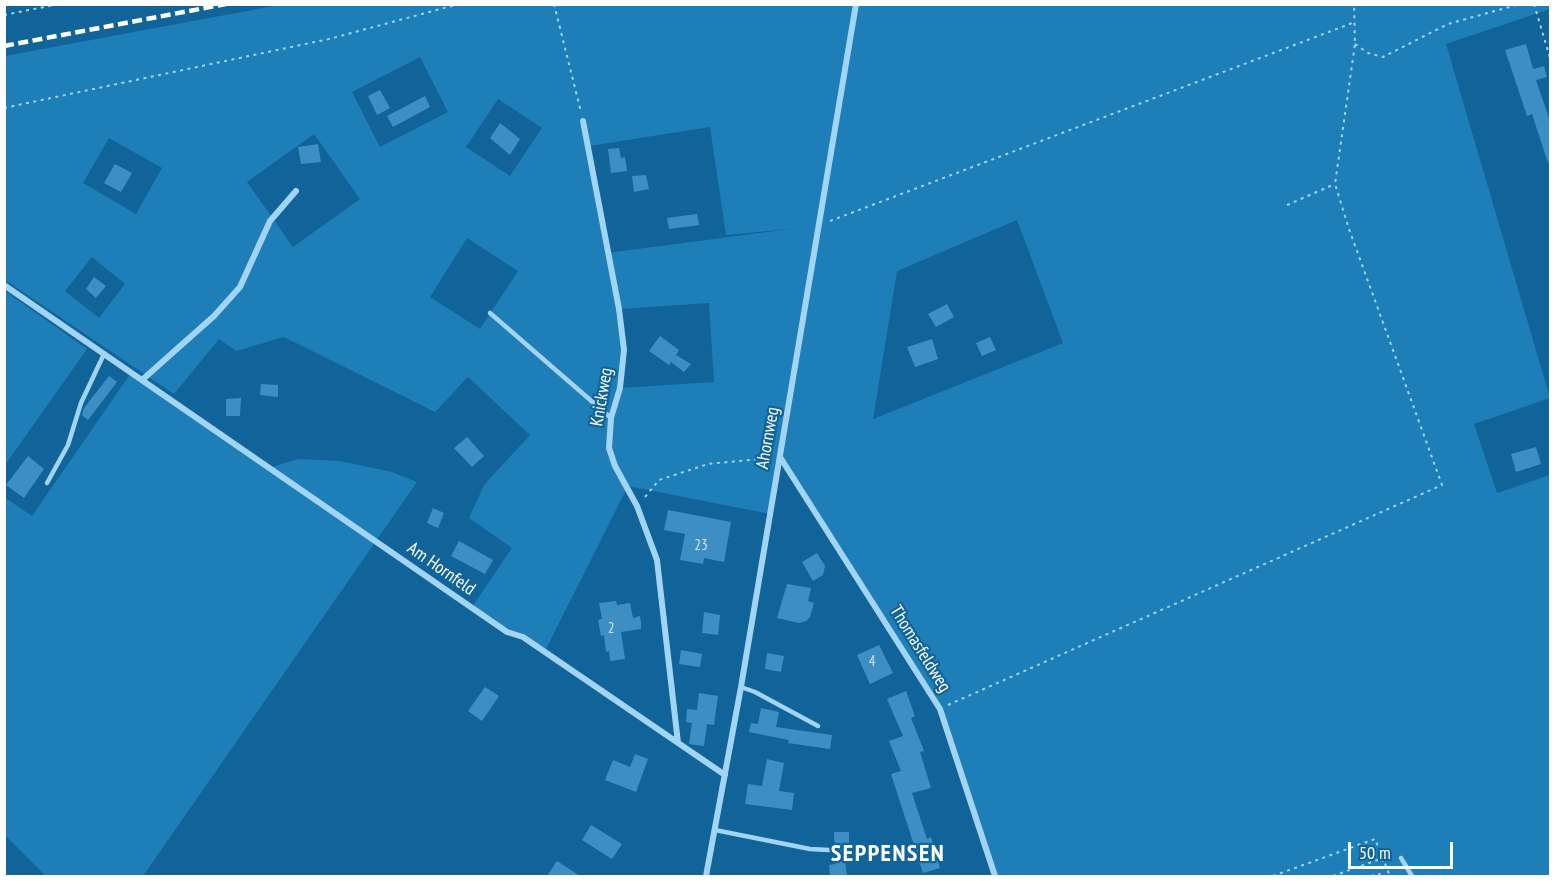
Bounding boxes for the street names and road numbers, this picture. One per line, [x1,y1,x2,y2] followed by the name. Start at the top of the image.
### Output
[586,366,618,428] street label: Knickweg
[752,405,784,471] street label: Ahornweg
[403,538,479,600] street label: Am Hornfeld
[885,602,955,696] street label: Thomasfeldweg

